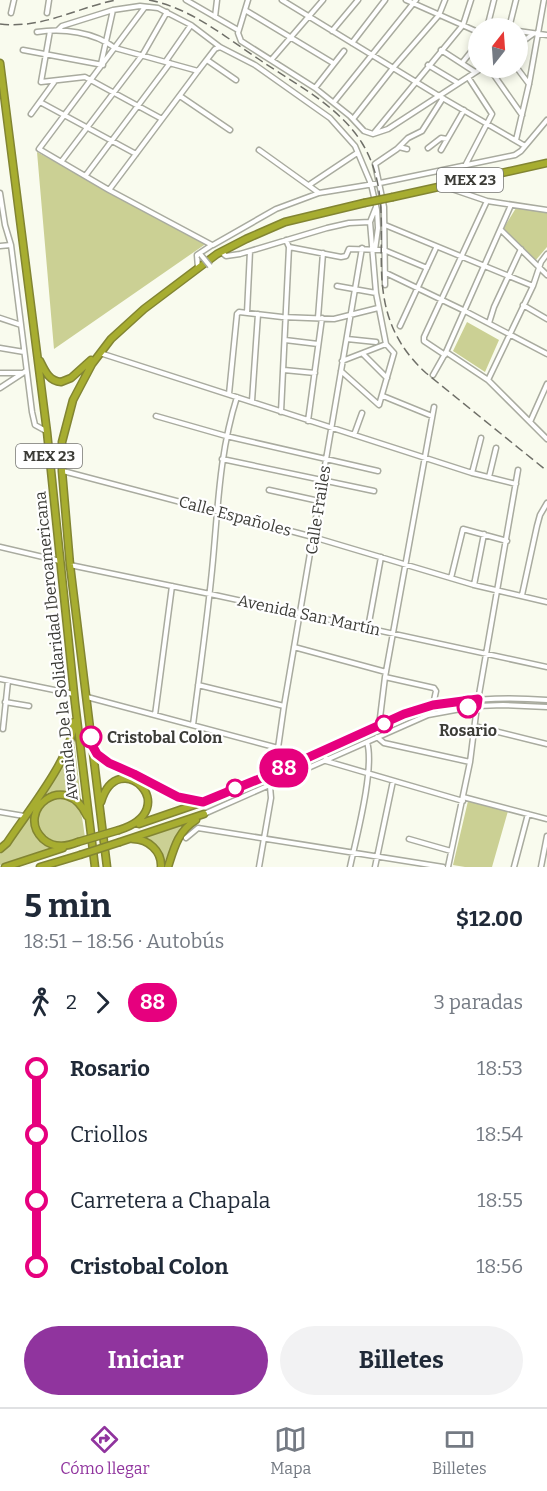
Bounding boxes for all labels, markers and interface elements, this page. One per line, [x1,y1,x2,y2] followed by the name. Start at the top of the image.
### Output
[468,18,528,78] north arrow
[468,18,528,78] map controls
[437,168,503,192] road number: MEX 23
[16,444,82,468] road number: MEX 23
[302,464,334,556] street label: Calle Frailes
[30,490,82,802] street label: Avenida De la Solidaridad Iberoamericana
[177,492,293,540] street label: Calle Españoles
[236,591,382,639] street label: Avenida San Martín
[457,696,479,718] marker: Rosario
[375,715,393,733] unlabelled marker
[439,721,497,740] place label: Rosario
[80,726,102,748] marker: Cristobal Colon
[107,728,223,747] place label: Cristobal Colon
[257,748,311,788] line badge: 88
[271,755,297,781] text: 88
[226,779,244,797] unlabelled marker
[24,886,111,926] text: 5 min
[456,905,523,932] text: $12.00
[24,929,224,953] text: 18:51 – 18:56 · Autobús
[24,986,57,1019] icon: walk
[86,986,119,1019] icon: forward
[140,989,165,1015] text: 88
[66,990,77,1014] text: 2
[434,990,523,1014] text: 3 paradas
[70,1055,150,1082] text: Rosario
[477,1056,523,1080] text: 18:53
[70,1121,148,1148] text: Criollos
[476,1122,523,1146] text: 18:54
[70,1187,271,1214] text: Carretera a Chapala
[477,1188,523,1212] text: 18:55
[70,1253,228,1280] text: Cristobal Colon
[476,1254,523,1278] text: 18:56
[24,1326,268,1395] button: Iniciar
[280,1326,523,1395] button: Billetes
[60,1423,150,1478] tab: Cómo llegar
[270,1423,311,1478] tab: Mapa
[432,1423,487,1478] tab: Billetes

